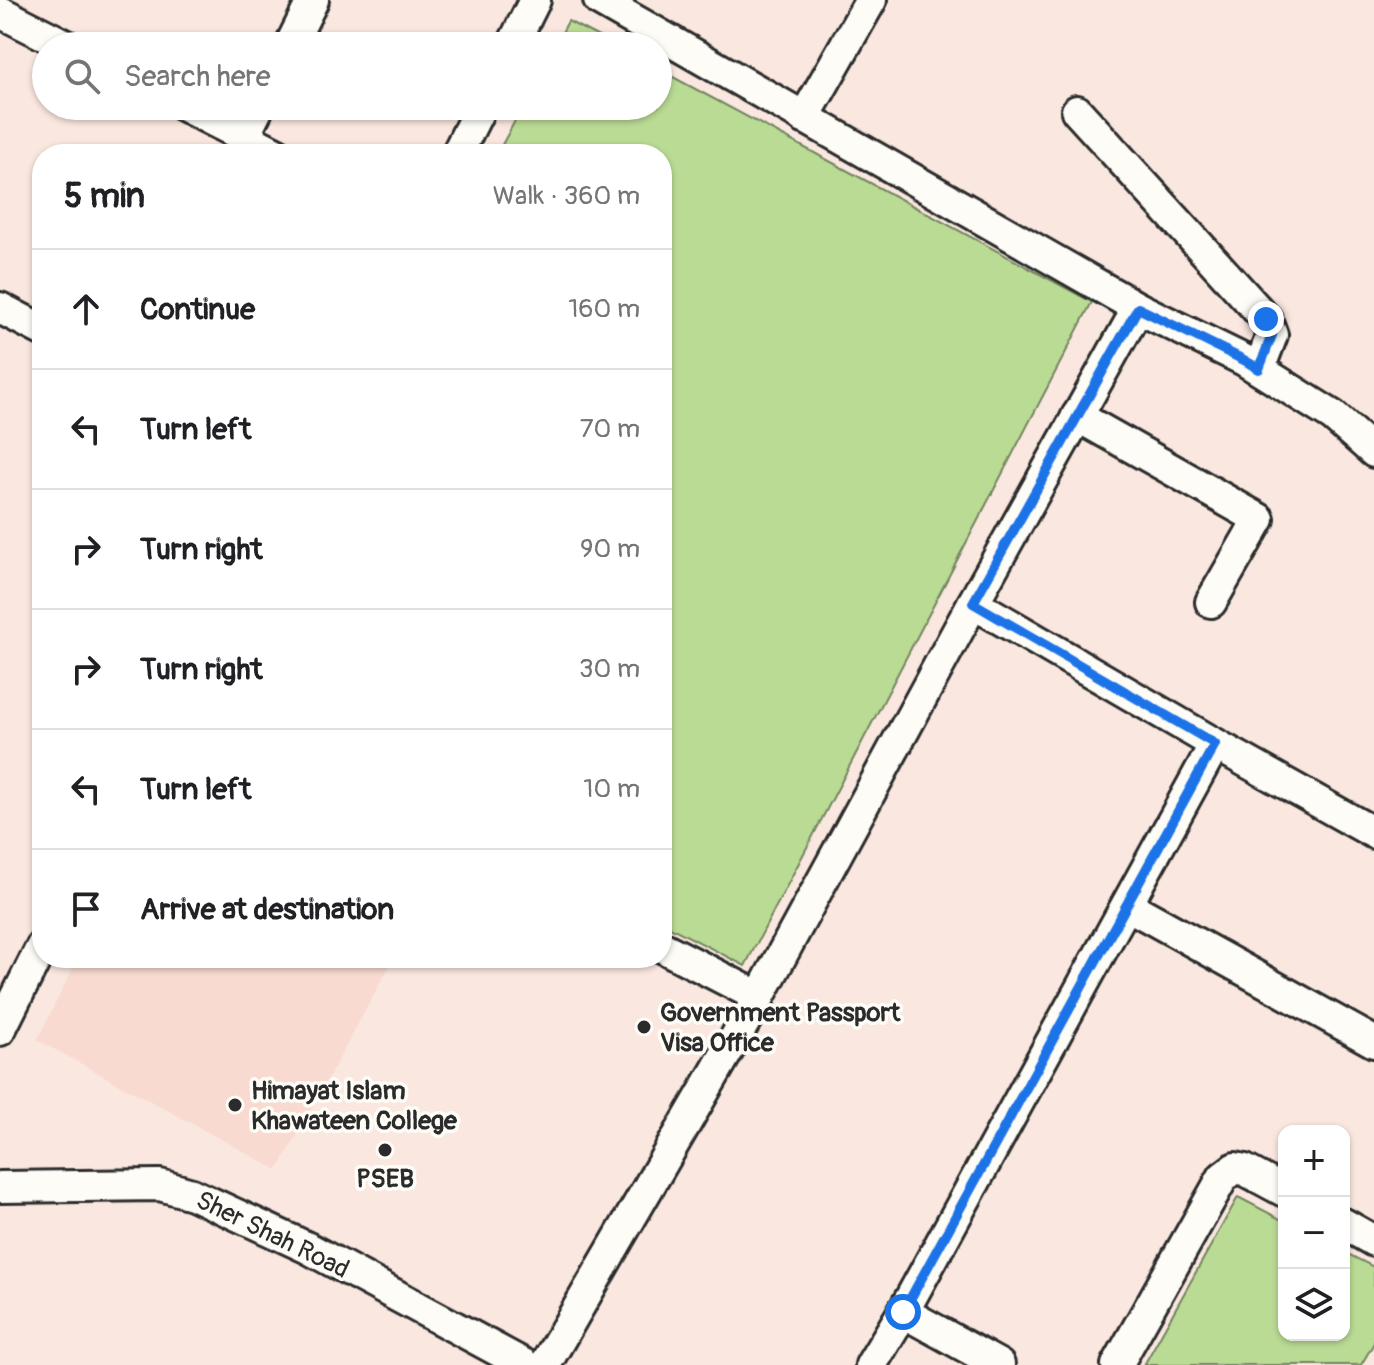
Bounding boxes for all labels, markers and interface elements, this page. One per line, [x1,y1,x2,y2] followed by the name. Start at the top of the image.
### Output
[32,32,672,120] search box
[60,54,104,98] icon: search
[124,58,271,95] text: Search here
[64,175,145,218] text: 5 min
[493,180,640,212] text: Walk · 360 m
[64,287,108,331] icon: ahead
[140,291,255,328] text: Continue
[568,293,640,325] text: 160 m
[1248,301,1284,337] route end
[64,407,108,451] icon: left
[140,411,251,448] text: Turn left
[580,413,640,445] text: 70 m
[64,527,108,571] icon: right
[140,531,263,568] text: Turn right
[580,533,640,565] text: 90 m
[64,647,108,691] icon: right
[140,651,263,688] text: Turn right
[579,653,640,685] text: 30 m
[64,767,108,811] icon: left
[140,771,251,808] text: Turn left
[583,773,640,805] text: 10 m
[64,887,108,931] icon: arrive
[140,891,394,928] text: Arrive at destination
[660,997,901,1059] place label: Government Passport Visa Office
[635,1018,653,1036] marker: Government Passport Visa Office
[251,1075,458,1137] place label: Himayat Islam Khawateen College
[226,1096,244,1114] marker: Himayat Islam Khawateen College
[1278,1125,1350,1341] map controls
[1278,1125,1350,1197] button: +
[376,1141,394,1159] marker: PSEB
[356,1163,414,1195] place label: PSEB
[191,1184,354,1286] street label: Sher Shah Road
[1278,1197,1350,1269] button: −
[1278,1269,1350,1341] button: layers
[885,1294,921,1330] route start

